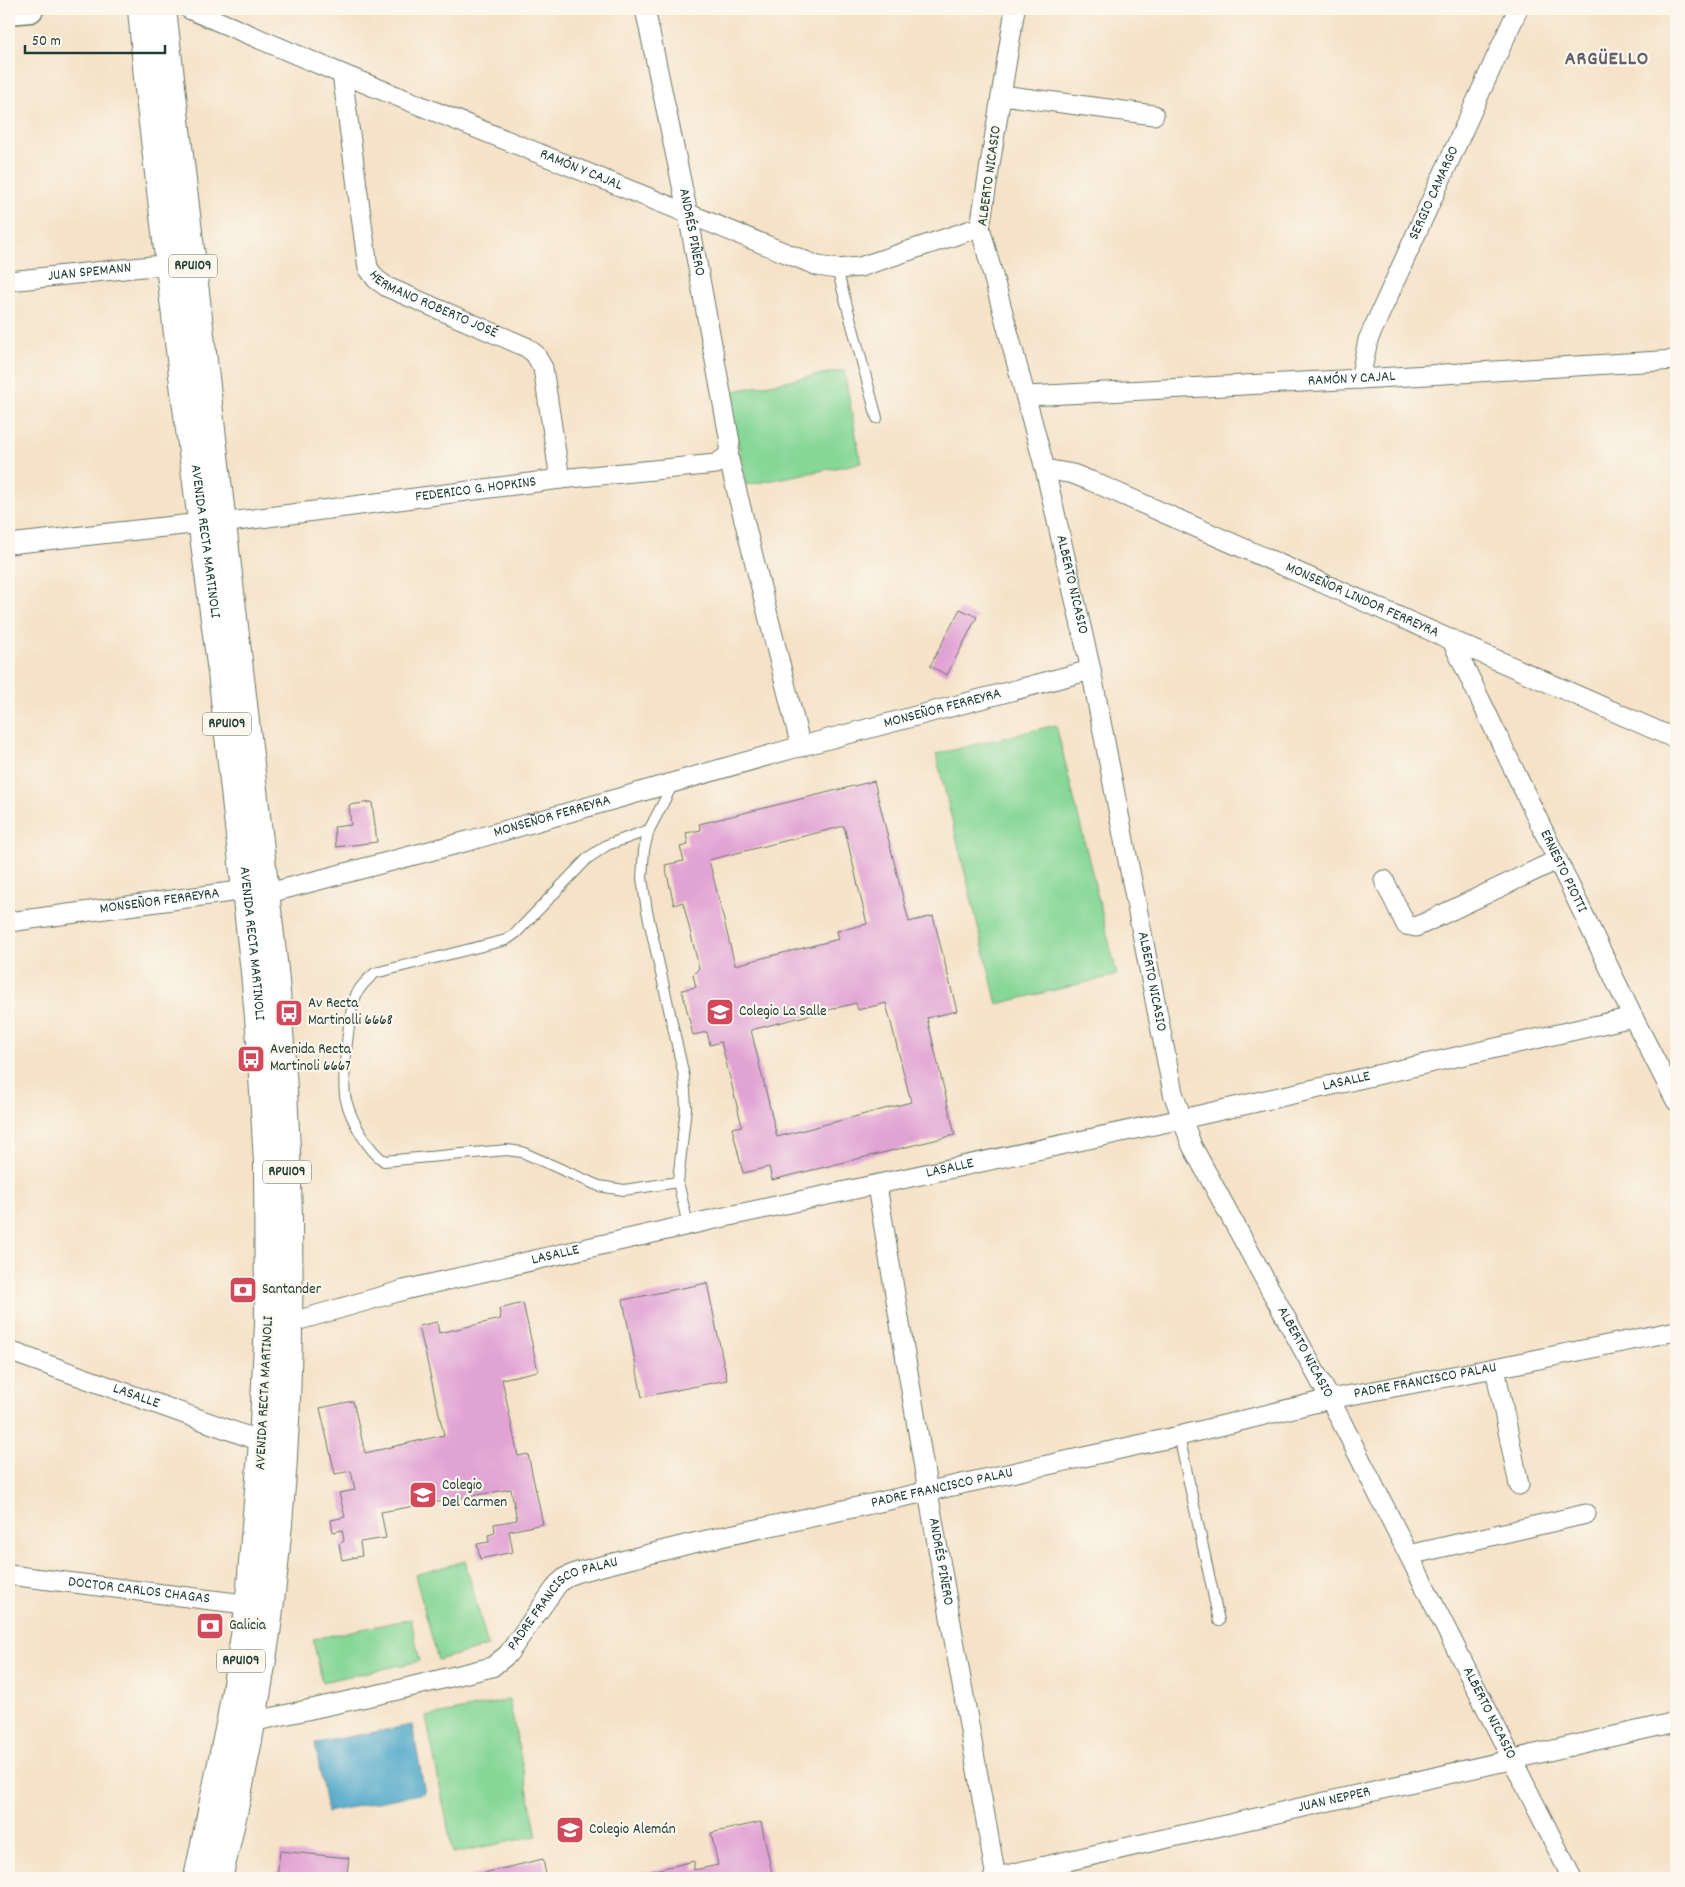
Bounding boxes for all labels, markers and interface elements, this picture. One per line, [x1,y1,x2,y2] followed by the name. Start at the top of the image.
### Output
[25,22,165,54] scale bar
[32,31,61,53] text: 50 m
[1565,46,1649,74] district label: ARGÜELLO
[972,124,1008,228] street label: ALBERTO NICASIO
[1404,143,1465,244] street label: SERGIO CAMARGO
[536,144,626,197] street label: RAMÓN Y CAJAL
[672,186,710,278] street label: ANDRÉS PIÑERO
[169,255,217,278] road number: RPU109
[47,257,132,288] street label: JUAN SPEMANN
[362,266,501,345] street label: HERMANO ROBERTO JOSÉ
[1307,366,1396,393] street label: RAMÓN Y CAJAL
[184,463,226,620] street label: AVENIDA RECTA MARTINOLI
[414,471,538,509] street label: FEDERICO G. HOPKINS
[1049,533,1093,636] street label: ALBERTO NICASIO
[1282,557,1442,644] street label: MONSEÑOR LINDOR FERREYRA
[881,683,1004,735] street label: MONSEÑOR FERREYRA
[203,712,251,736] road number: RPU109
[491,790,613,844] street label: MONSEÑOR FERREYRA
[1534,826,1592,917] street label: ERNESTO PIOTTI
[232,865,270,1022] street label: AVENIDA RECTA MARTINOLI
[98,883,221,921] street label: MONSEÑOR FERREYRA
[1131,930,1172,1033] street label: ALBERTO NICASIO
[308,993,393,1032] place label: Av Recta Martinolli 6668
[705,997,735,1027] school or university icon: Colegio La Salle
[274,998,304,1028] bus stop icon: Av Recta Martinolli 6668
[739,1001,827,1023] place label: Colegio La Salle
[270,1039,352,1078] place label: Avenida Recta Martinoli 6667
[236,1044,266,1074] bus stop icon: Avenida Recta Martinoli 6667
[1321,1066,1373,1098] street label: LASALLE
[924,1153,976,1185] street label: LASALLE
[263,1160,311,1184] road number: RPU109
[529,1239,582,1272] street label: LASALLE
[228,1275,258,1305] bank icon: Santander
[262,1279,322,1301] place label: Santander
[1271,1303,1339,1402] street label: ALBERTO NICASIO
[250,1315,280,1471] street label: AVENIDA RECTA MARTINOLI
[1352,1357,1498,1405] street label: PADRE FRANCISCO PALAU
[110,1378,163,1415] street label: LASALLE
[869,1462,1015,1515] street label: PADRE FRANCISCO PALAU
[442,1475,507,1514] place label: Colegio Del Carmen
[408,1480,438,1510] school or university icon: Colegio Del Carmen
[922,1516,959,1607] street label: ANDRÉS PIÑERO
[502,1551,620,1656] street label: PADRE FRANCISCO PALAU
[67,1571,211,1611] street label: DOCTOR CARLOS CHAGAS
[195,1611,225,1641] bank icon: Galicia
[229,1615,267,1637] place label: Galicia
[217,1650,265,1672] road number: RPU109
[1456,1663,1521,1763] street label: ALBERTO NICASIO
[1296,1781,1373,1819] street label: JUAN NEPPER
[555,1815,585,1845] school or university icon: Colegio Alemán
[589,1819,676,1841] place label: Colegio Alemán

